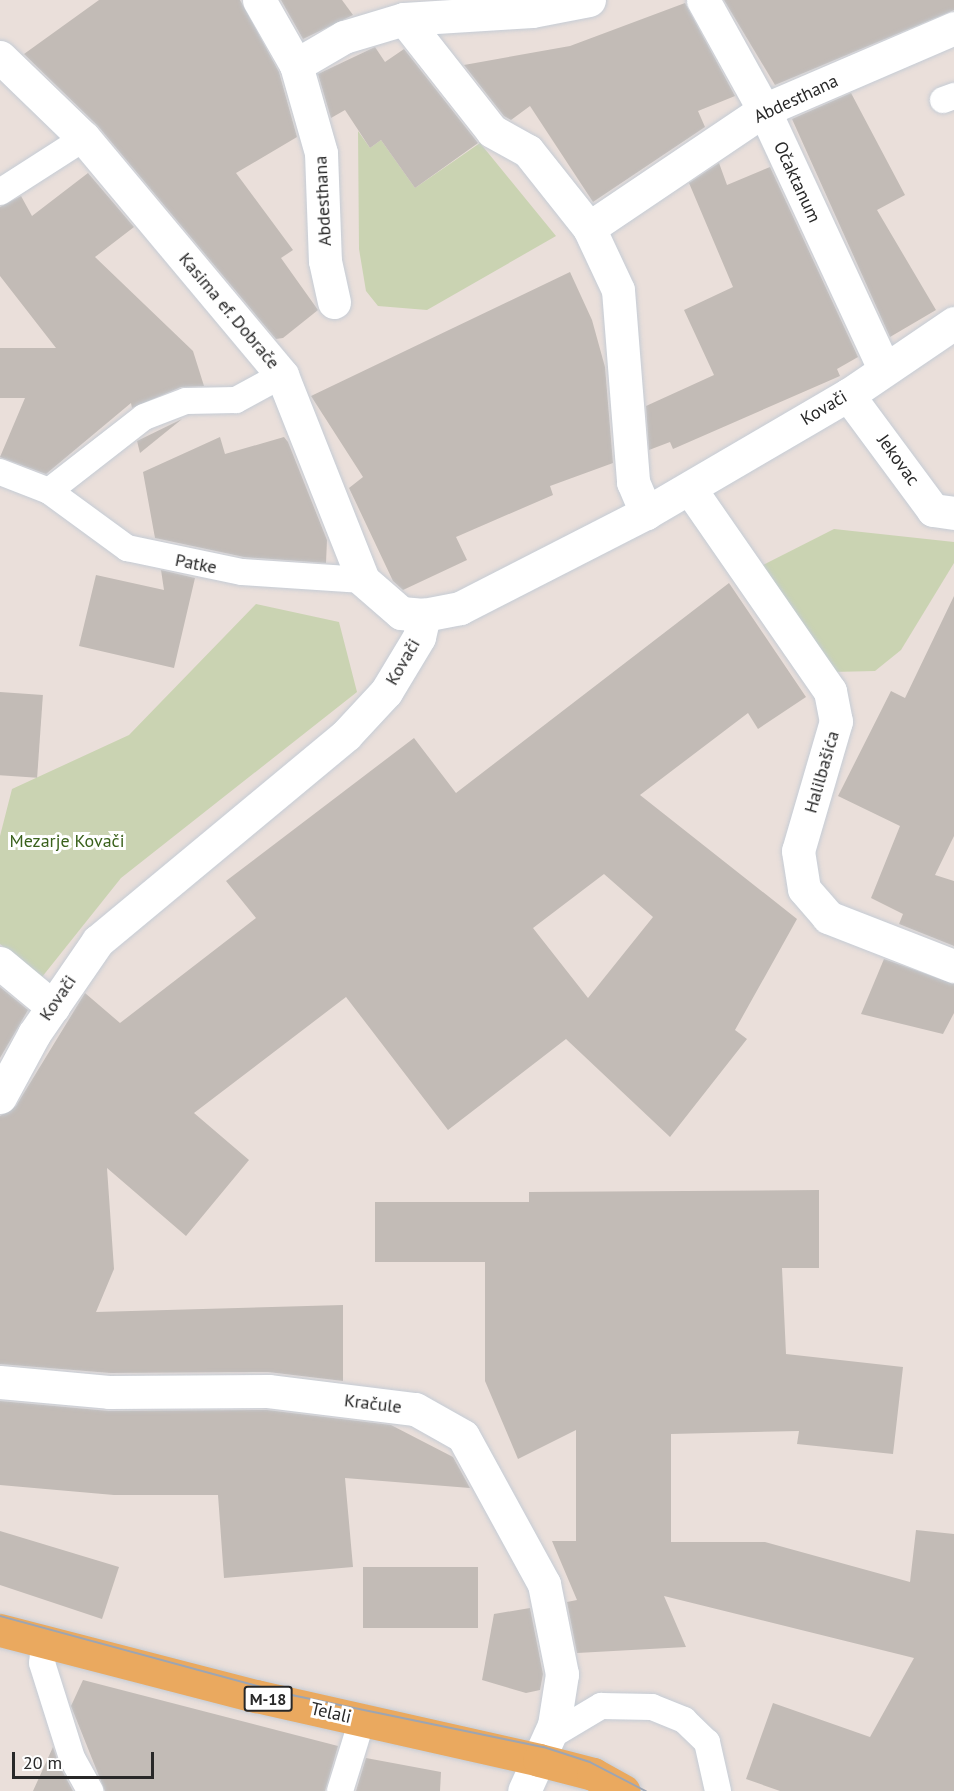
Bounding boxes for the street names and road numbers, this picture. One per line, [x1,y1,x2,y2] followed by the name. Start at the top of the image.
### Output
[751,70,841,128] street label: Abdesthana
[769,138,825,226] street label: Očaktanum
[310,155,336,247] street label: Abdesthana
[174,248,284,374] street label: Kasima ef. Dobrače
[797,386,851,430] street label: Kovači
[872,430,924,490] street label: Jekovac
[173,549,219,579] street label: Patke
[381,635,425,689] street label: Kovači
[800,728,844,816] street label: Halilbašića
[35,971,81,1025] street label: Kovači
[343,1390,403,1418] street label: Kračule
[242,1686,294,1712] road number: M-18
[309,1698,353,1728] street label: Telali

